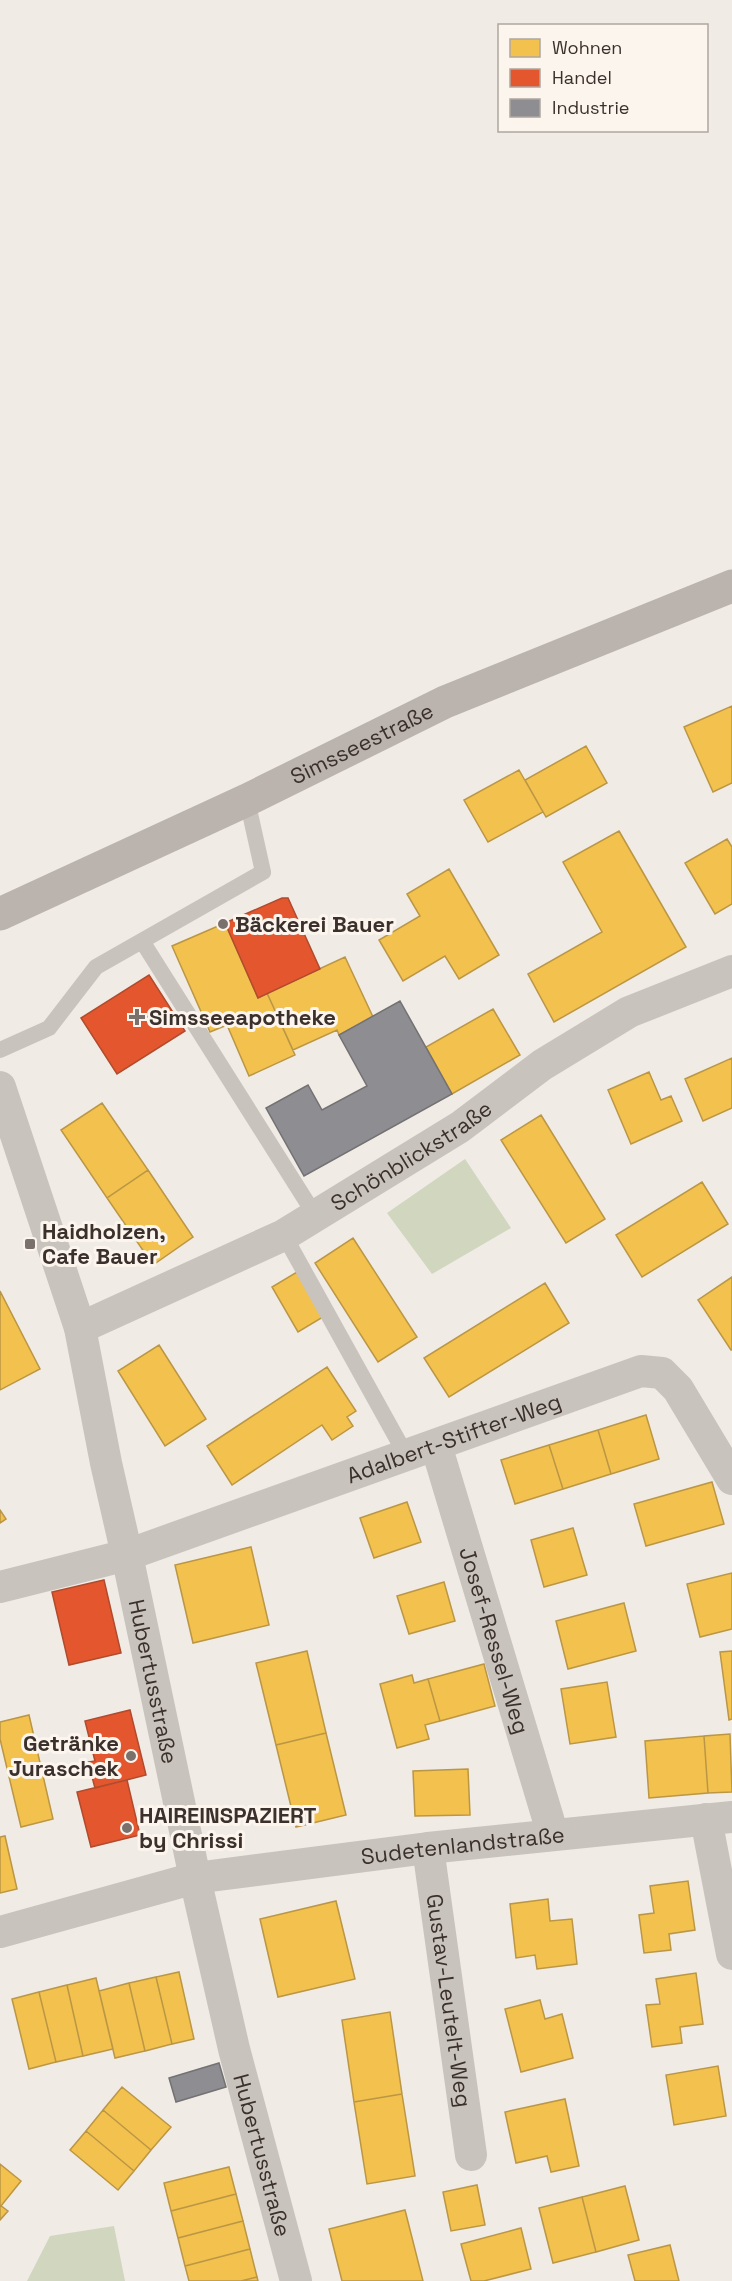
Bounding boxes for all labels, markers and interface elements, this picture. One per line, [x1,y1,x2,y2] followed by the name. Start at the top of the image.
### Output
[498,24,708,132] legend
[552,36,622,59] text: Wohnen
[552,66,612,89] text: Handel
[552,96,629,119] text: Industrie
[286,696,438,790] street label: Simsseestraße
[235,910,394,938] place label: Bäckerei Bauer
[216,917,230,931] marker: Bäckerei Bauer
[149,1003,336,1031] place label: Simsseeapotheke
[130,1010,144,1024] marker: Simsseeapotheke
[325,1094,497,1217] street label: Schönblickstraße
[42,1217,166,1270] place label: Haidholzen, Cafe Bauer
[23,1237,37,1251] marker: Haidholzen, Cafe Bauer
[343,1387,565,1489] street label: Adalbert-Stifter-Weg
[453,1544,536,1737] street label: Josef-Ressel-Weg
[123,1597,185,1766] street label: Hubertusstraße
[9,1729,120,1782] place label: Getränke Juraschek
[124,1749,138,1763] marker: Getränke Juraschek
[139,1801,317,1854] place label: HAIREINSPAZIERT by Chrissi
[359,1820,566,1871] street label: Sudetenlandstraße
[120,1821,134,1835] marker: HAIREINSPAZIERT by Chrissi
[421,1892,478,2109] street label: Gustav-Leutelt-Weg
[227,2070,297,2240] street label: Hubertusstraße

